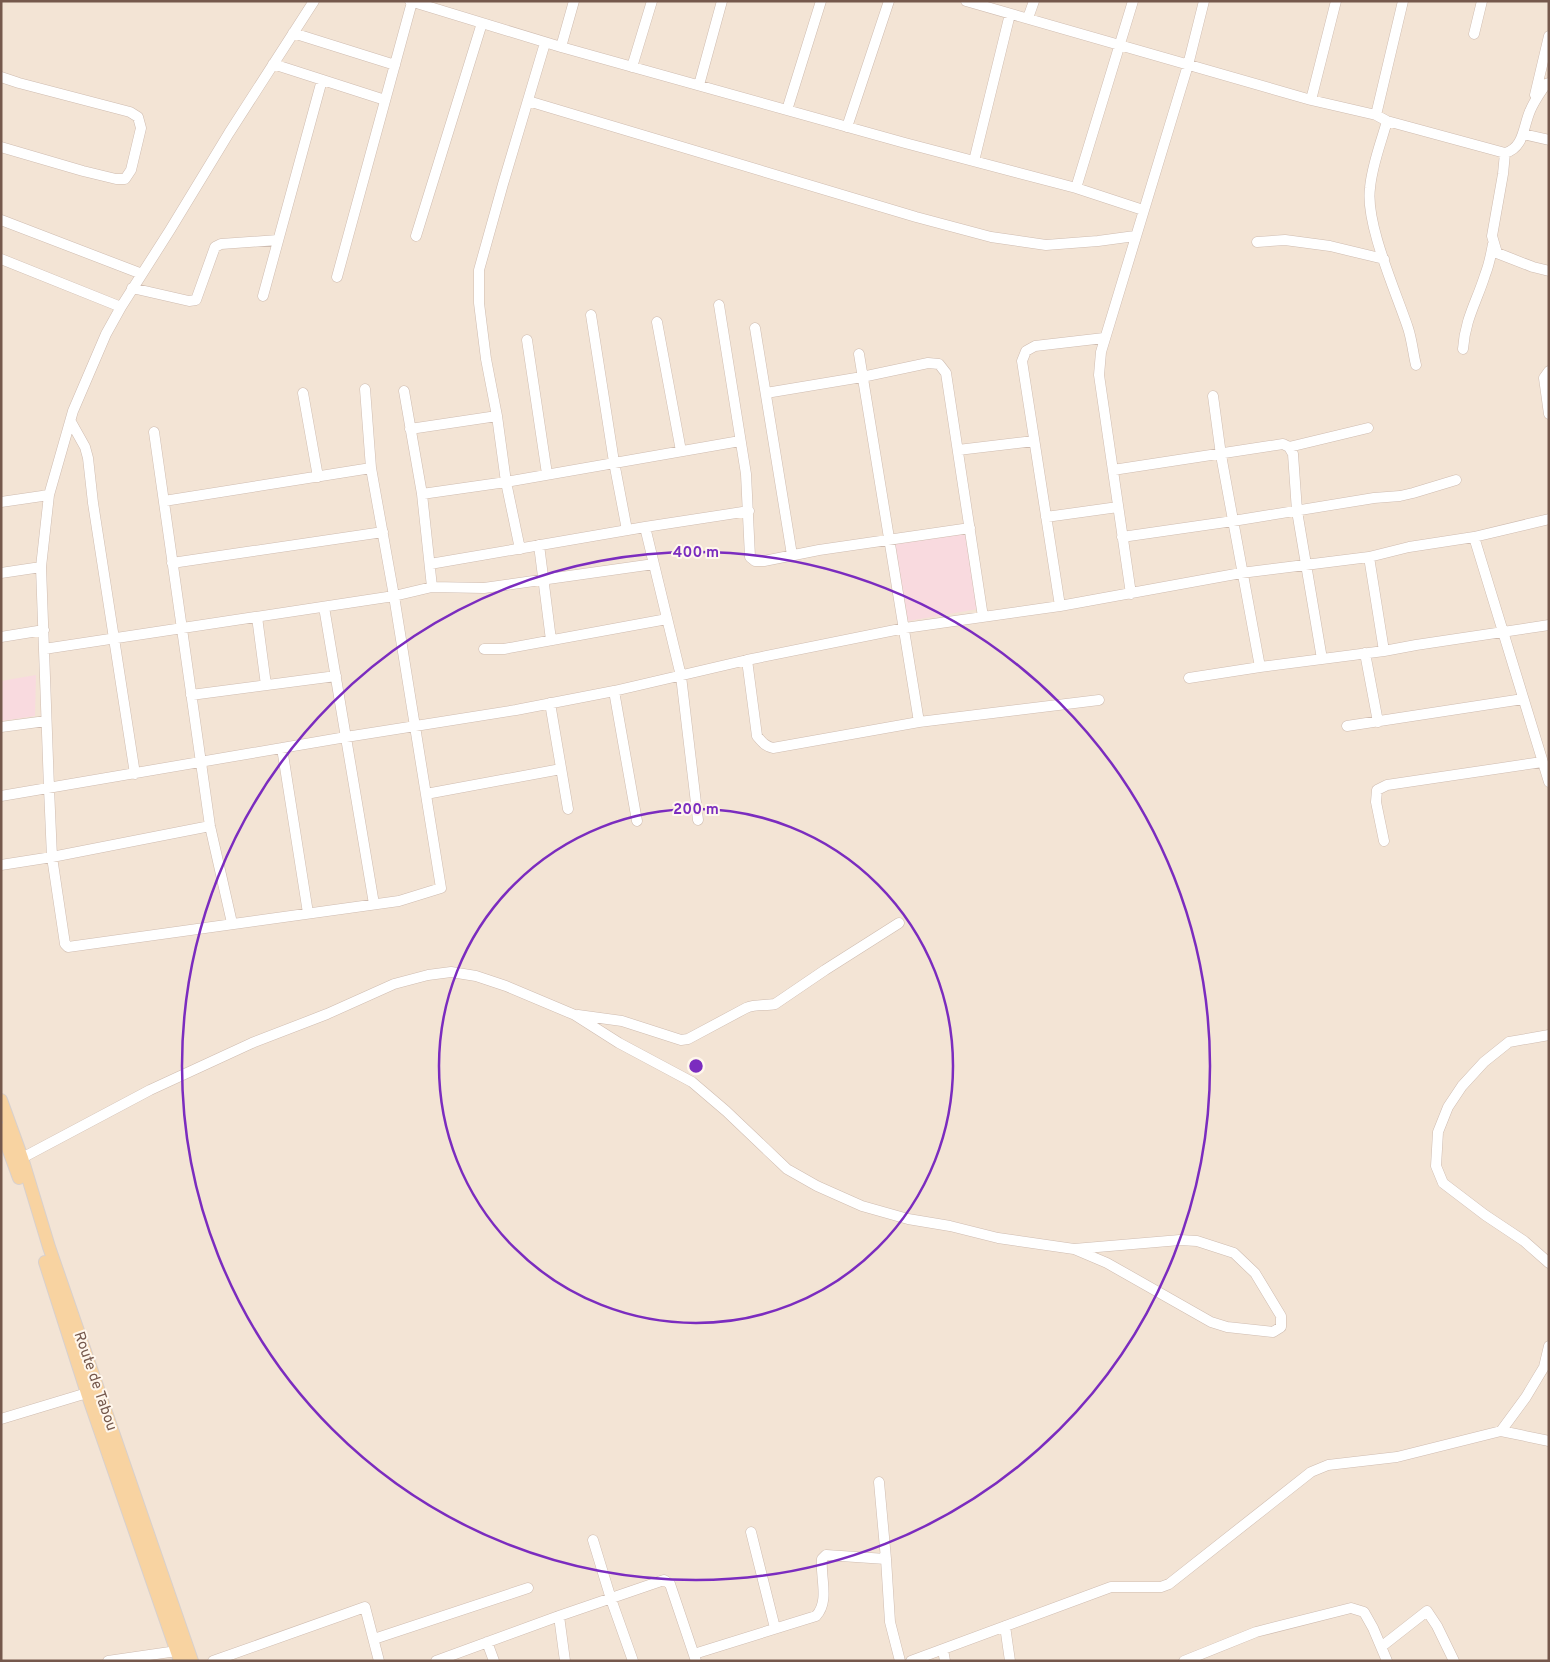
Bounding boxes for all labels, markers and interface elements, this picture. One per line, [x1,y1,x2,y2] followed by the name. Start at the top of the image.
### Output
[673,544,719,563] text: 400 m
[673,801,719,820] text: 200 m
[687,1057,705,1075] centre of rings
[69,1329,121,1434] street label: Route de Tabou

